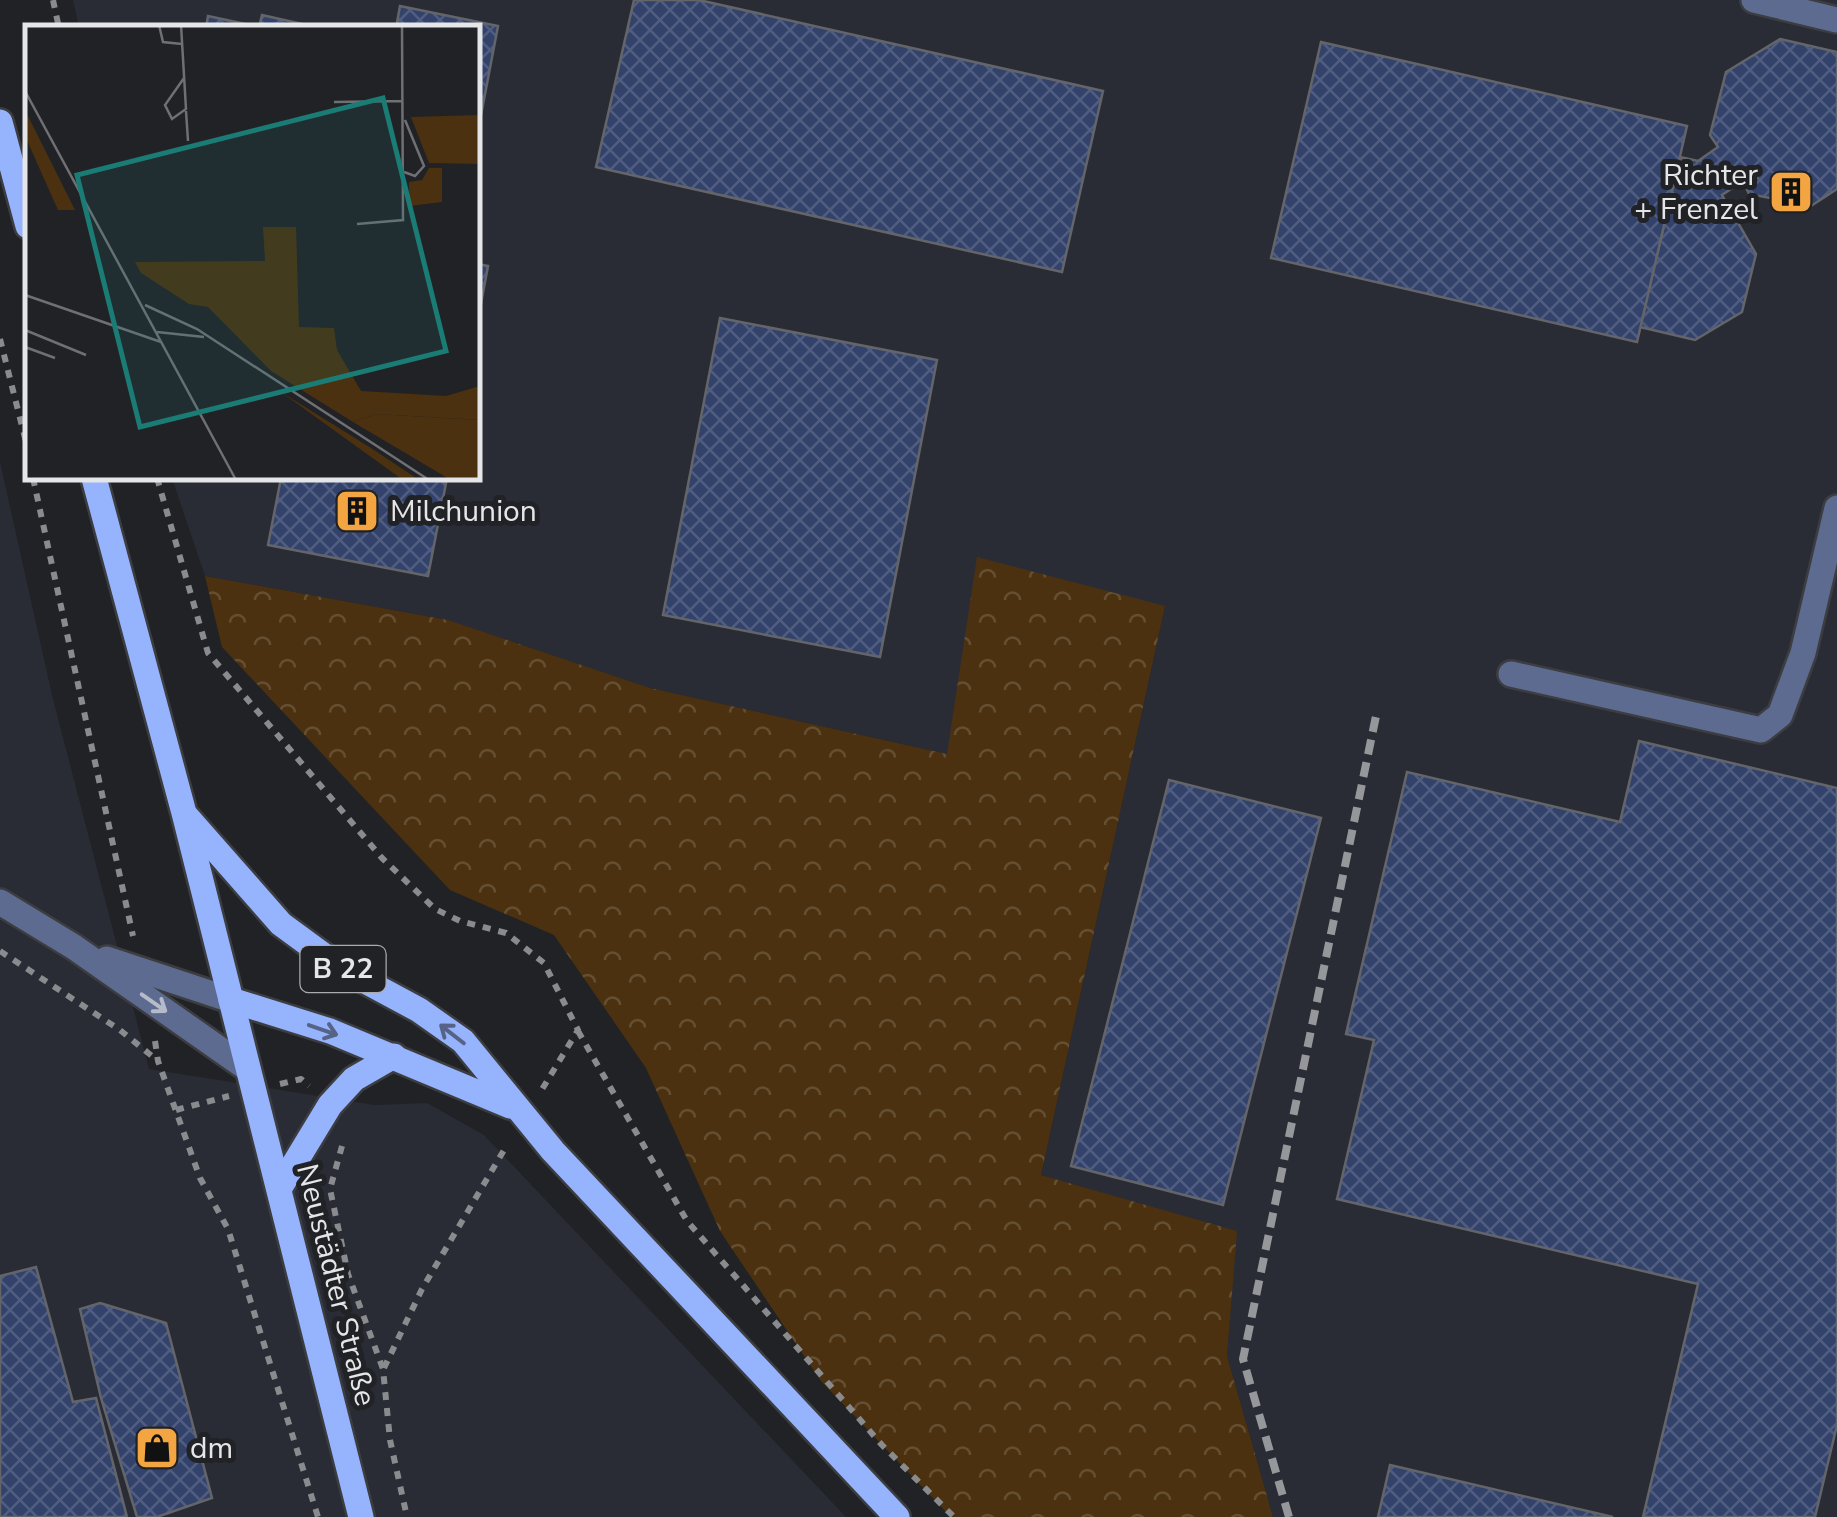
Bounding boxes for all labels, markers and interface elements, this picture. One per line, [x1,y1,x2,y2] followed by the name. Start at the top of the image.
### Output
[25,25,480,480] inset map
[1634,155,1758,230] place label: Richter + Frenzel
[1768,169,1814,215] building icon: Richter + Frenzel
[334,488,380,534] building icon: Milchunion
[390,491,537,532] place label: Milchunion
[300,946,386,992] road number: B 22
[139,992,167,1013] one-way arrow
[307,1022,339,1040] one-way arrow
[439,1024,466,1045] one-way arrow
[286,1160,386,1410] street label: Neustädter Straße
[134,1425,180,1471] shop icon: dm
[190,1428,233,1469] place label: dm

